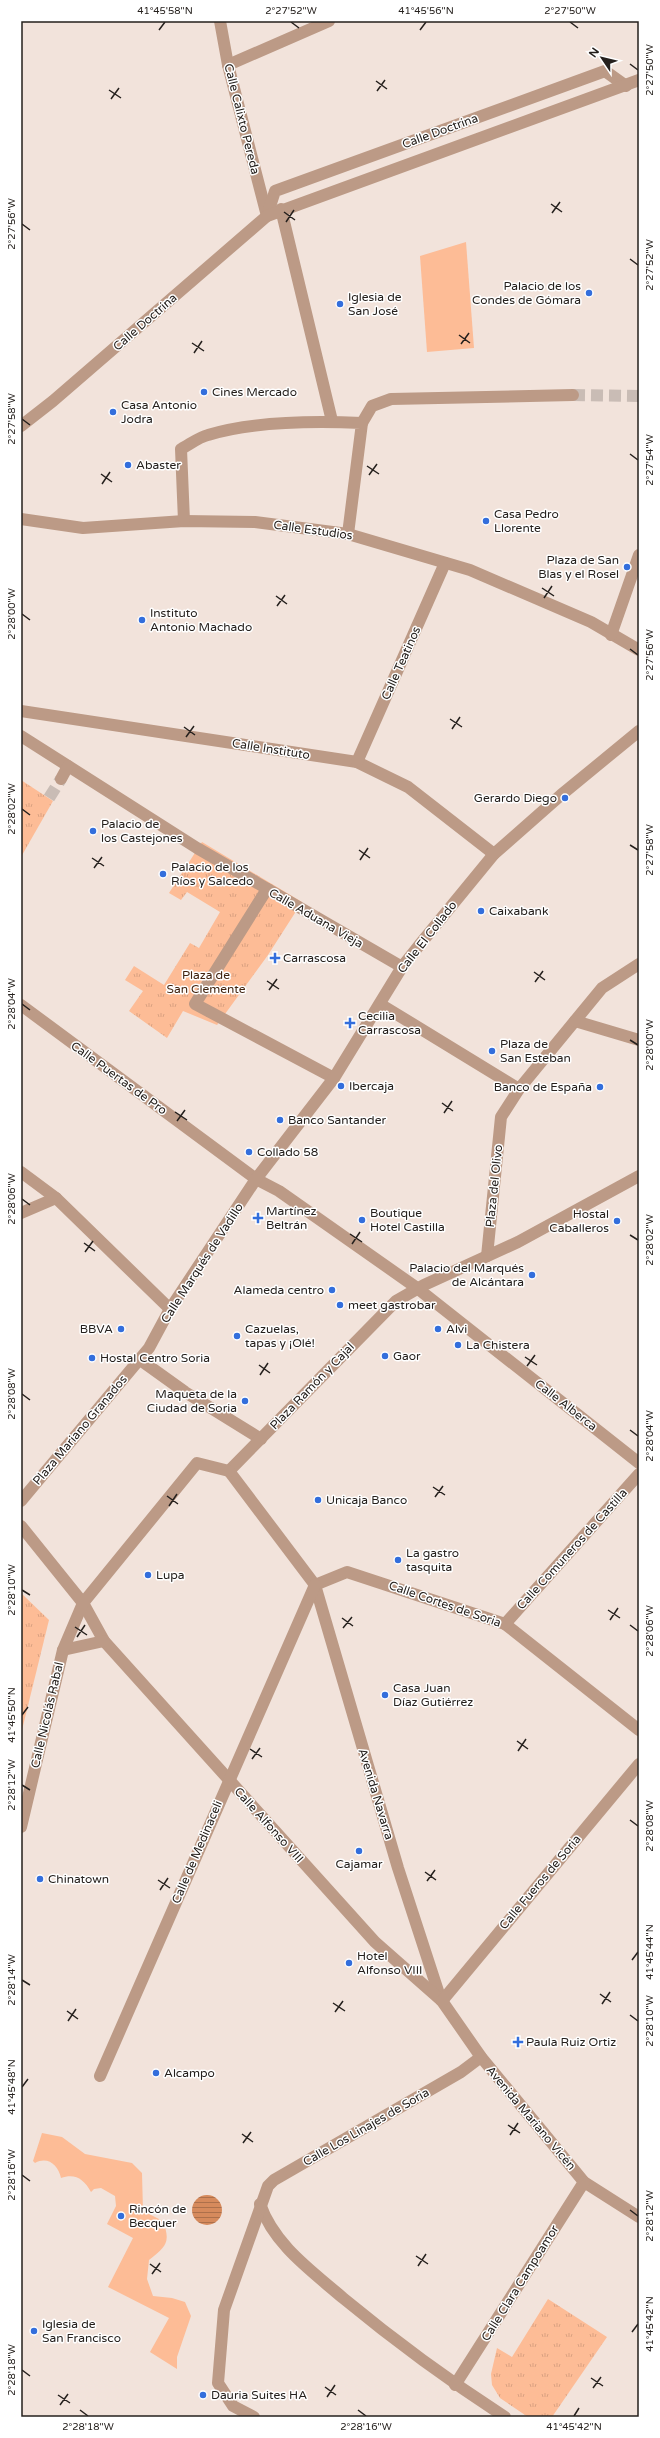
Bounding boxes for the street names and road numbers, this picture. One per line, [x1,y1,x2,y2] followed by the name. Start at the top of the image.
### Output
[221,62,263,176] street label: Calle Calixto Pereda
[400,111,480,151] street label: Calle Doctrina
[110,291,180,353] street label: Calle Doctrina
[273,518,354,543] street label: Calle Estudios
[379,624,424,702] street label: Calle Teatinos
[231,736,311,762] street label: Calle Instituto
[266,885,366,951] street label: Calle Aduana Vieja
[394,898,460,976] street label: Calle El Collado
[68,1039,170,1117] street label: Calle Puertas de Pro
[483,1144,505,1228] street label: Plaza del Olivo
[158,1200,246,1326] street label: Calle Marqués de Vadillo
[267,1340,357,1432] street label: Plaza Ramón y Cajal
[30,1372,130,1488] street label: Plaza Mariano Granados
[532,1376,600,1434] street label: Calle Alberca
[514,1486,630,1612] street label: Calle Comuneros de Castilla
[387,1578,503,1630] street label: Calle Cortes de Soria
[28,1661,66,1769] street label: Calle Nicolás Rabal
[355,1747,397,1841] street label: Avenida Navarra
[232,1784,306,1866] street label: Calle Alfonso VIII
[169,1798,225,1906] street label: Calle de Medinaceli
[496,1832,584,1932] street label: Calle Fueros de Soria
[483,2063,579,2173] street label: Avenida Mariano Vicén
[300,2085,432,2169] street label: Calle Los Linajes de Soria
[479,2222,562,2344] street label: Calle Clara Campoamor

